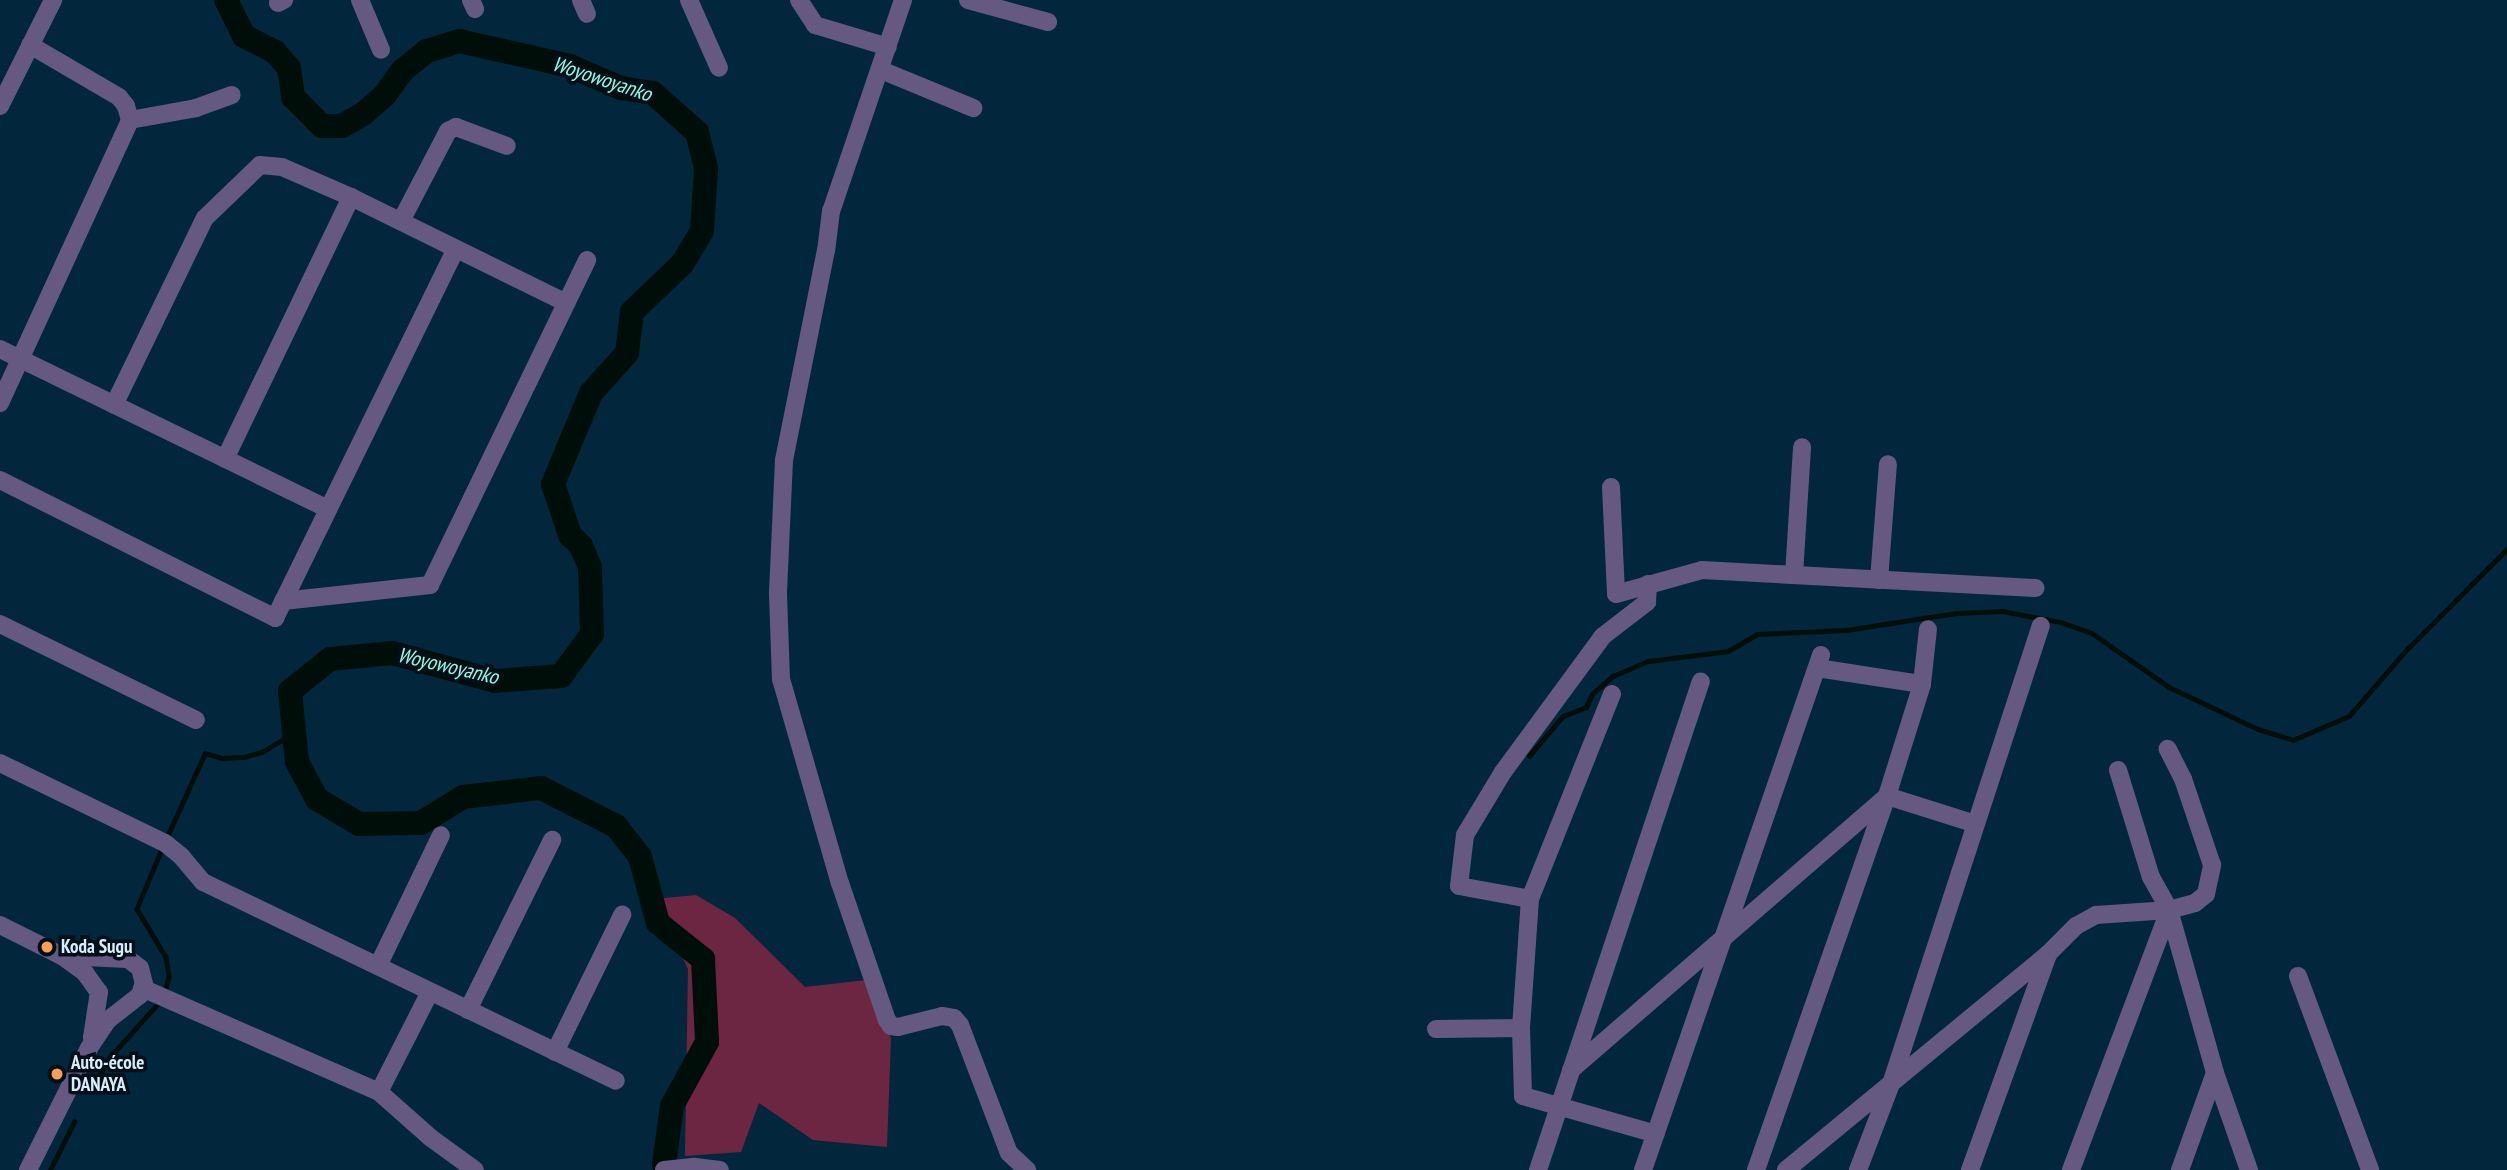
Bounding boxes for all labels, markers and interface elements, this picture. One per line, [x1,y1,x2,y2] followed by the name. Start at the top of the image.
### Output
[549,51,655,107] water label: Woyowoyanko
[395,642,501,690] water label: Woyowoyanko
[61,936,132,958] place label: Koda Sugu
[39,939,55,955] marker: Koda Sugu
[71,1052,144,1096] place label: Auto-école DANAYA
[49,1066,65,1082] marker: Auto-école DANAYA

